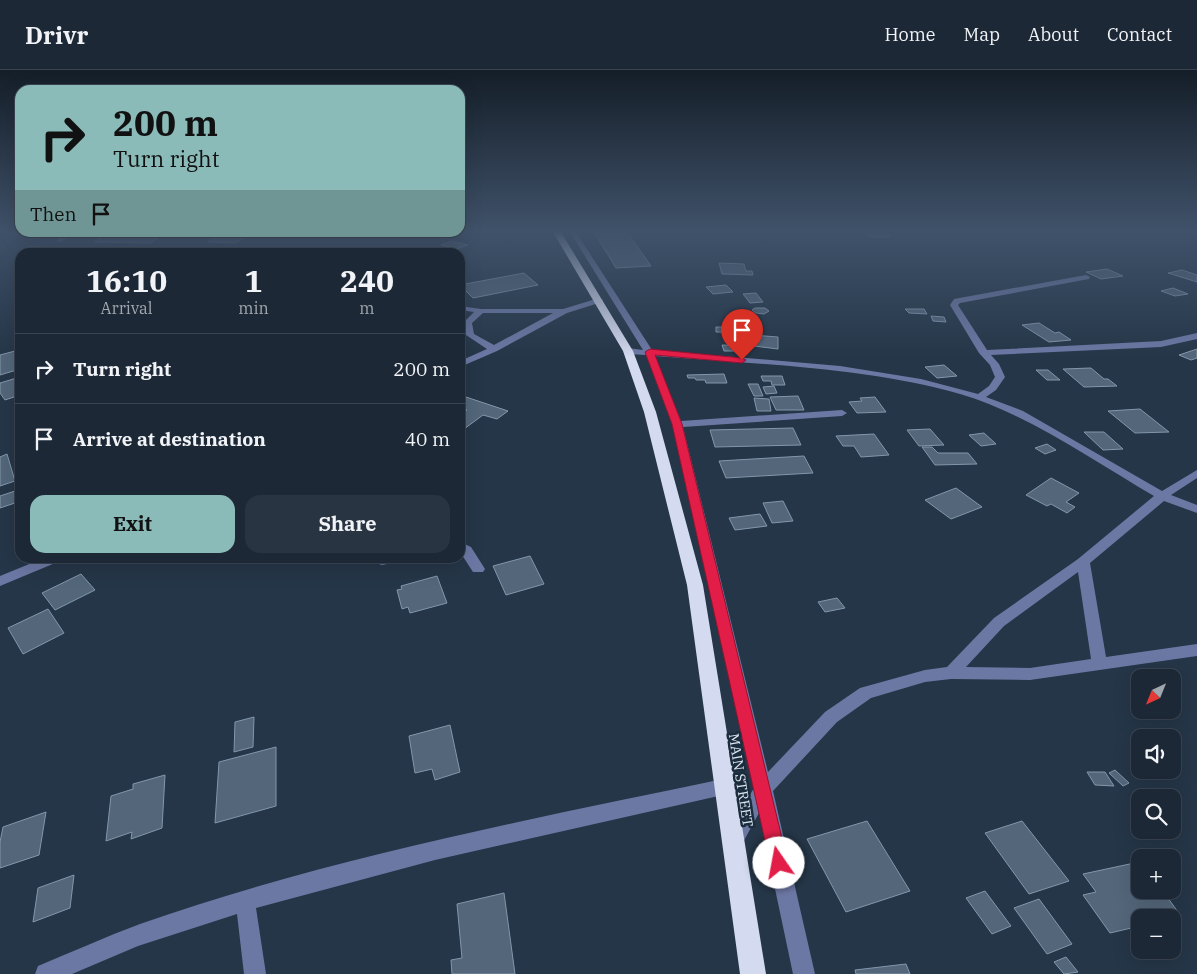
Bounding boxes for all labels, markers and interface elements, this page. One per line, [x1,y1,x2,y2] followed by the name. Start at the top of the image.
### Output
[25,19,88,51] text: Drivr
[884,23,936,46] text: Home
[964,23,1000,46] text: Map
[1028,23,1079,46] text: About
[1107,23,1172,46] text: Contact
[113,100,218,146] text: 200 m
[30,105,95,170] icon: right
[113,144,220,173] text: Turn right
[87,200,115,228] icon: arrive
[30,202,77,226] text: Then
[86,261,167,300] text: 16:10
[245,261,263,300] text: 1
[340,261,394,300] text: 240
[101,298,153,318] text: Arrival
[238,298,269,318] text: min
[359,298,375,318] text: m
[721,309,763,360] pin
[728,316,756,344] icon: arrive
[30,355,58,383] icon: right
[73,357,171,381] text: Turn right
[393,357,450,381] text: 200 m
[30,425,58,453] icon: arrive
[73,427,266,451] text: Arrive at destination
[405,427,450,451] text: 40 m
[30,495,235,553] button: Exit
[245,495,450,553] button: Share
[1131,669,1181,719] north arrow
[1131,669,1181,959] map controls
[1131,729,1181,779] button: sound
[725,732,757,828] street label: MAIN STREET
[1131,789,1181,839] button: search
[752,836,804,888] position arrow
[1131,849,1181,899] button: +
[1131,909,1181,959] button: −

